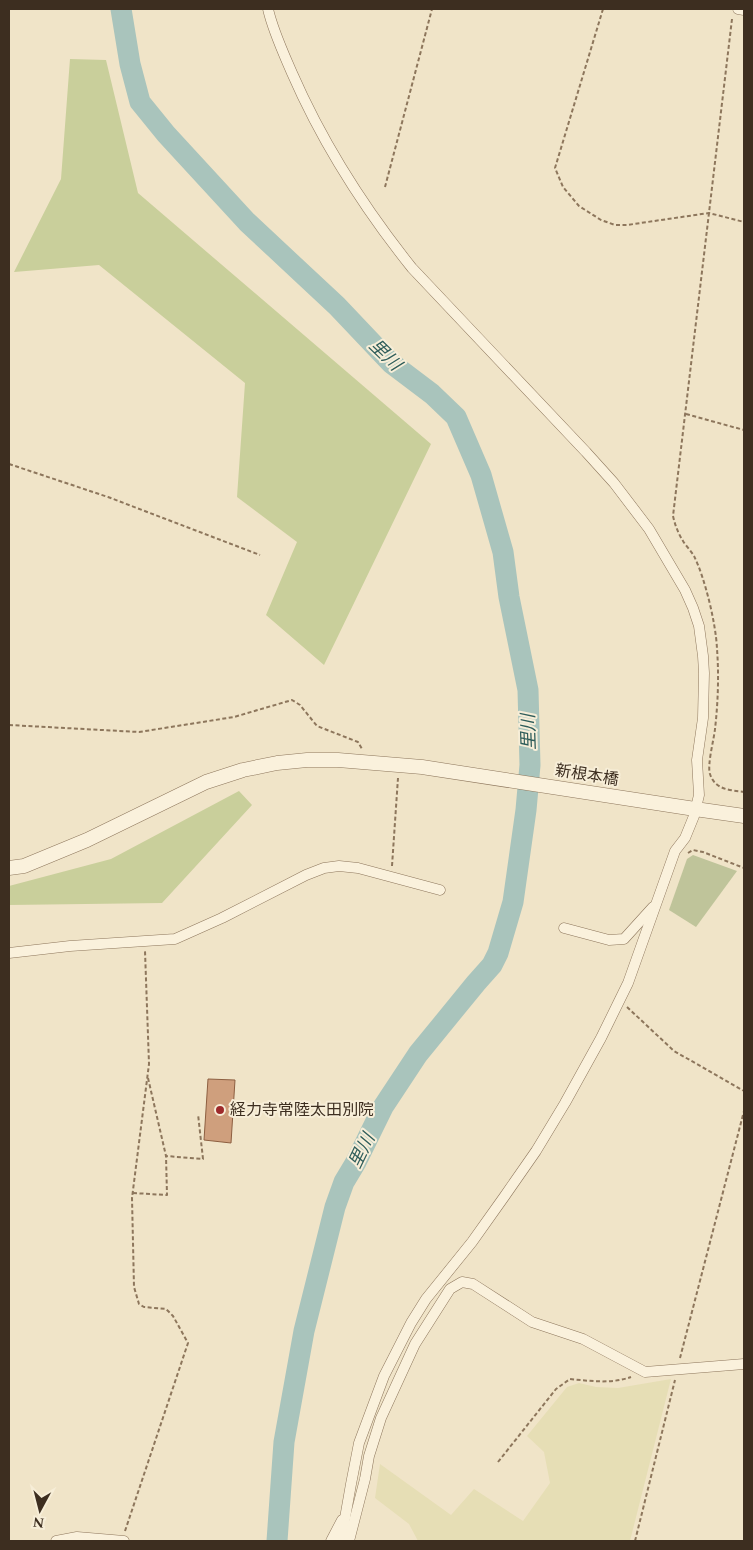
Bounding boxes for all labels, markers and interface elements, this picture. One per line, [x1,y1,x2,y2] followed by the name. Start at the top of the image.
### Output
[363,333,409,379] water label: 里川
[515,712,543,750] water label: 里川
[554,758,620,792] street label: 新根本橋
[230,1098,374,1122] place label: 経力寺常陸太田別院
[214,1104,226,1116] marker: 経力寺常陸太田別院
[342,1127,383,1173] water label: 里川
[15,1485,65,1535] north arrow
[32,1511,45,1534] text: N

